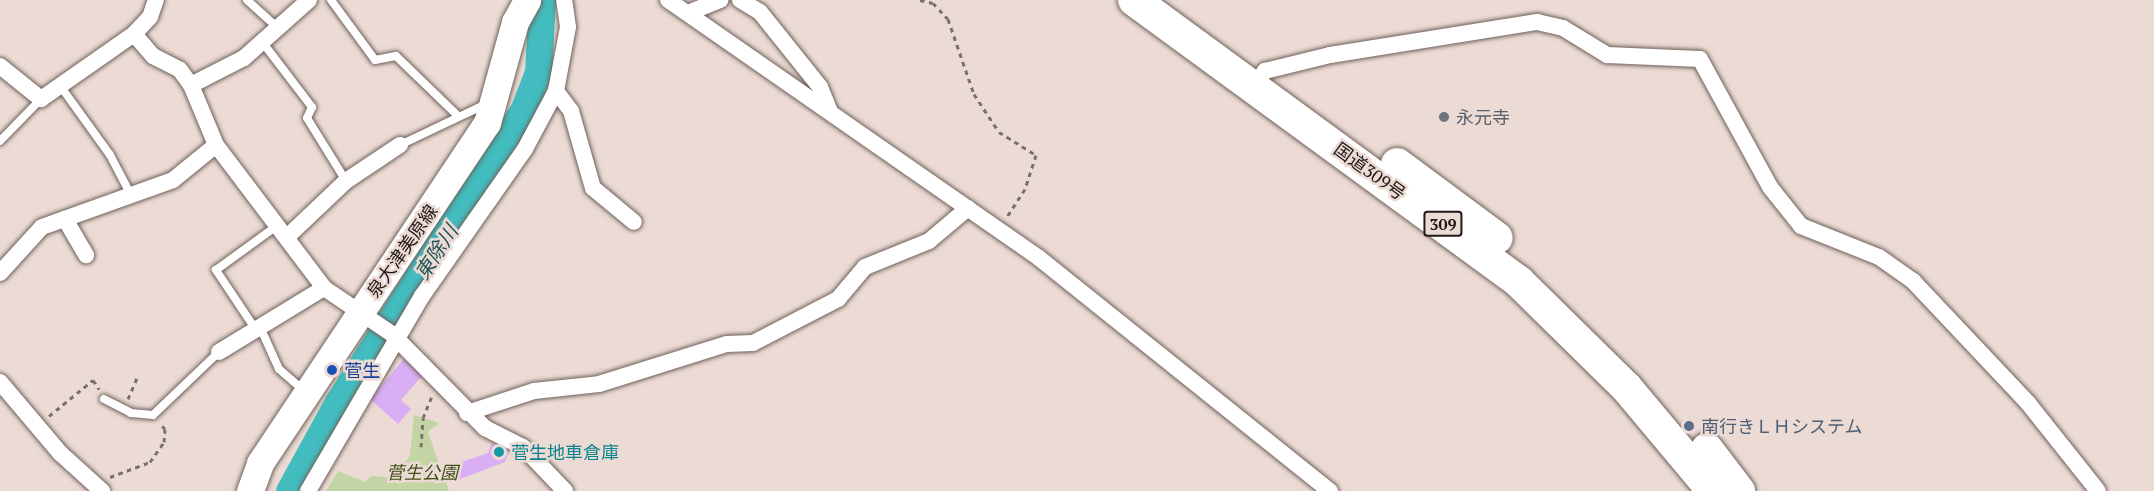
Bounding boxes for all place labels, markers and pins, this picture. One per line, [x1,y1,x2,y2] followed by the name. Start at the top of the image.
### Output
[1456,106,1510,128] place label: 永元寺
[1437,110,1451,124] marker: 永元寺
[344,359,380,381] place label: 菅生
[325,363,339,377] marker: 菅生
[1701,415,1863,437] place label: 南行きＬＨシステム
[1682,419,1696,433] marker: 南行きＬＨシステム
[511,441,619,463] place label: 菅生地車倉庫
[492,445,506,459] marker: 菅生地車倉庫

